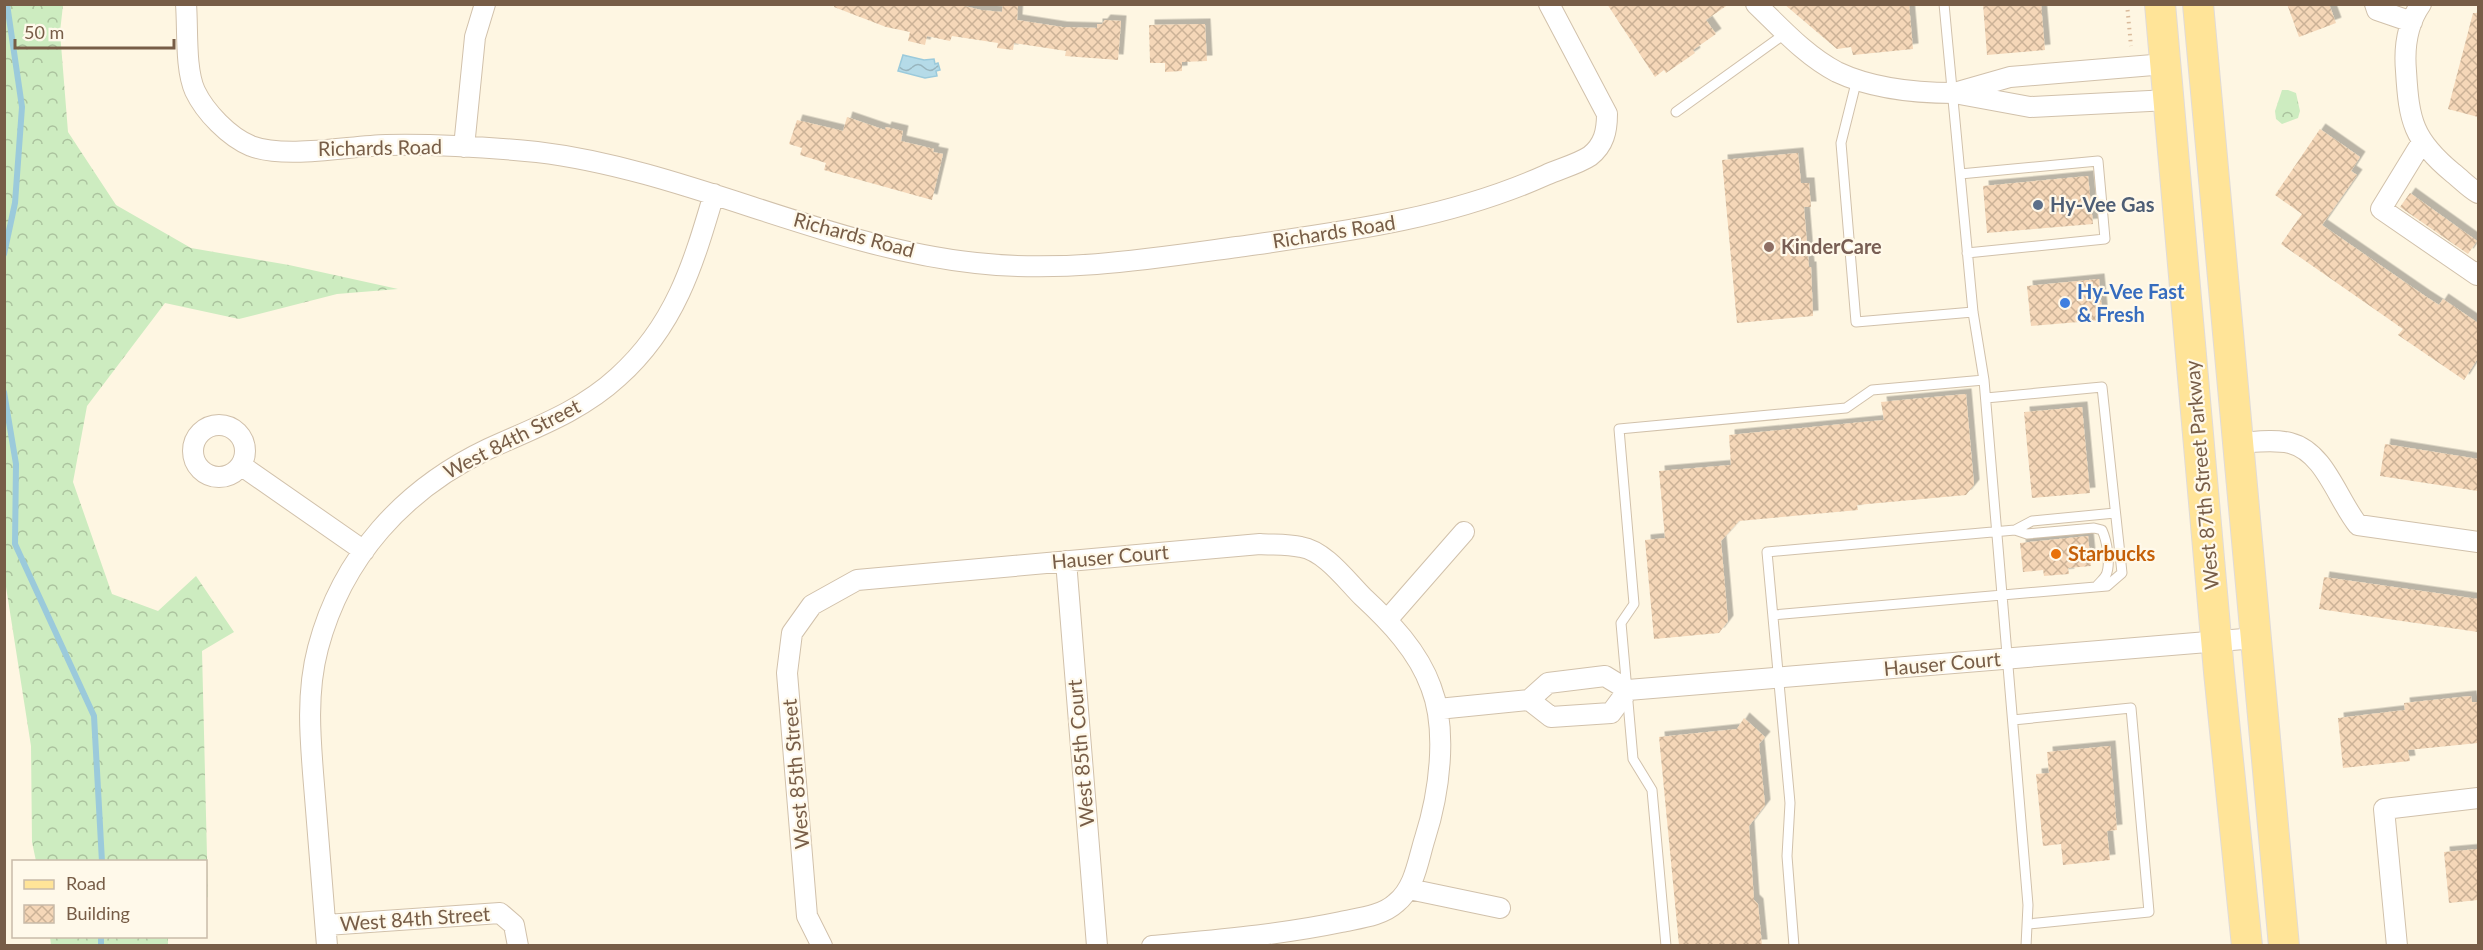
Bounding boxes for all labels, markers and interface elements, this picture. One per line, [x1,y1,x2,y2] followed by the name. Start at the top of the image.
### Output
[15,12,174,50] scale bar
[24,21,64,43] text: 50 m
[318,134,442,160] street label: Richards Road
[2050,192,2155,216] place label: Hy-Vee Gas
[2031,198,2045,212] marker: Hy-Vee Gas
[791,206,917,262] street label: Richards Road
[1271,209,1397,253] street label: Richards Road
[1781,234,1882,258] place label: KinderCare
[1762,240,1776,254] marker: KinderCare
[2077,279,2185,326] place label: Hy-Vee Fast & Fresh
[2058,296,2072,310] marker: Hy-Vee Fast & Fresh
[2179,359,2223,591] street label: West 87th Street Parkway
[439,393,584,483] street label: West 84th Street
[1050,539,1169,573] street label: Hauser Court
[2068,541,2156,565] place label: Starbucks
[2049,547,2063,561] marker: Starbucks
[1882,646,2001,680] street label: Hauser Court
[1062,678,1098,828] street label: West 85th Court
[776,698,814,850] street label: West 85th Street
[12,860,207,938] legend
[66,872,106,894] text: Road
[339,901,491,935] street label: West 84th Street
[66,902,130,924] text: Building

